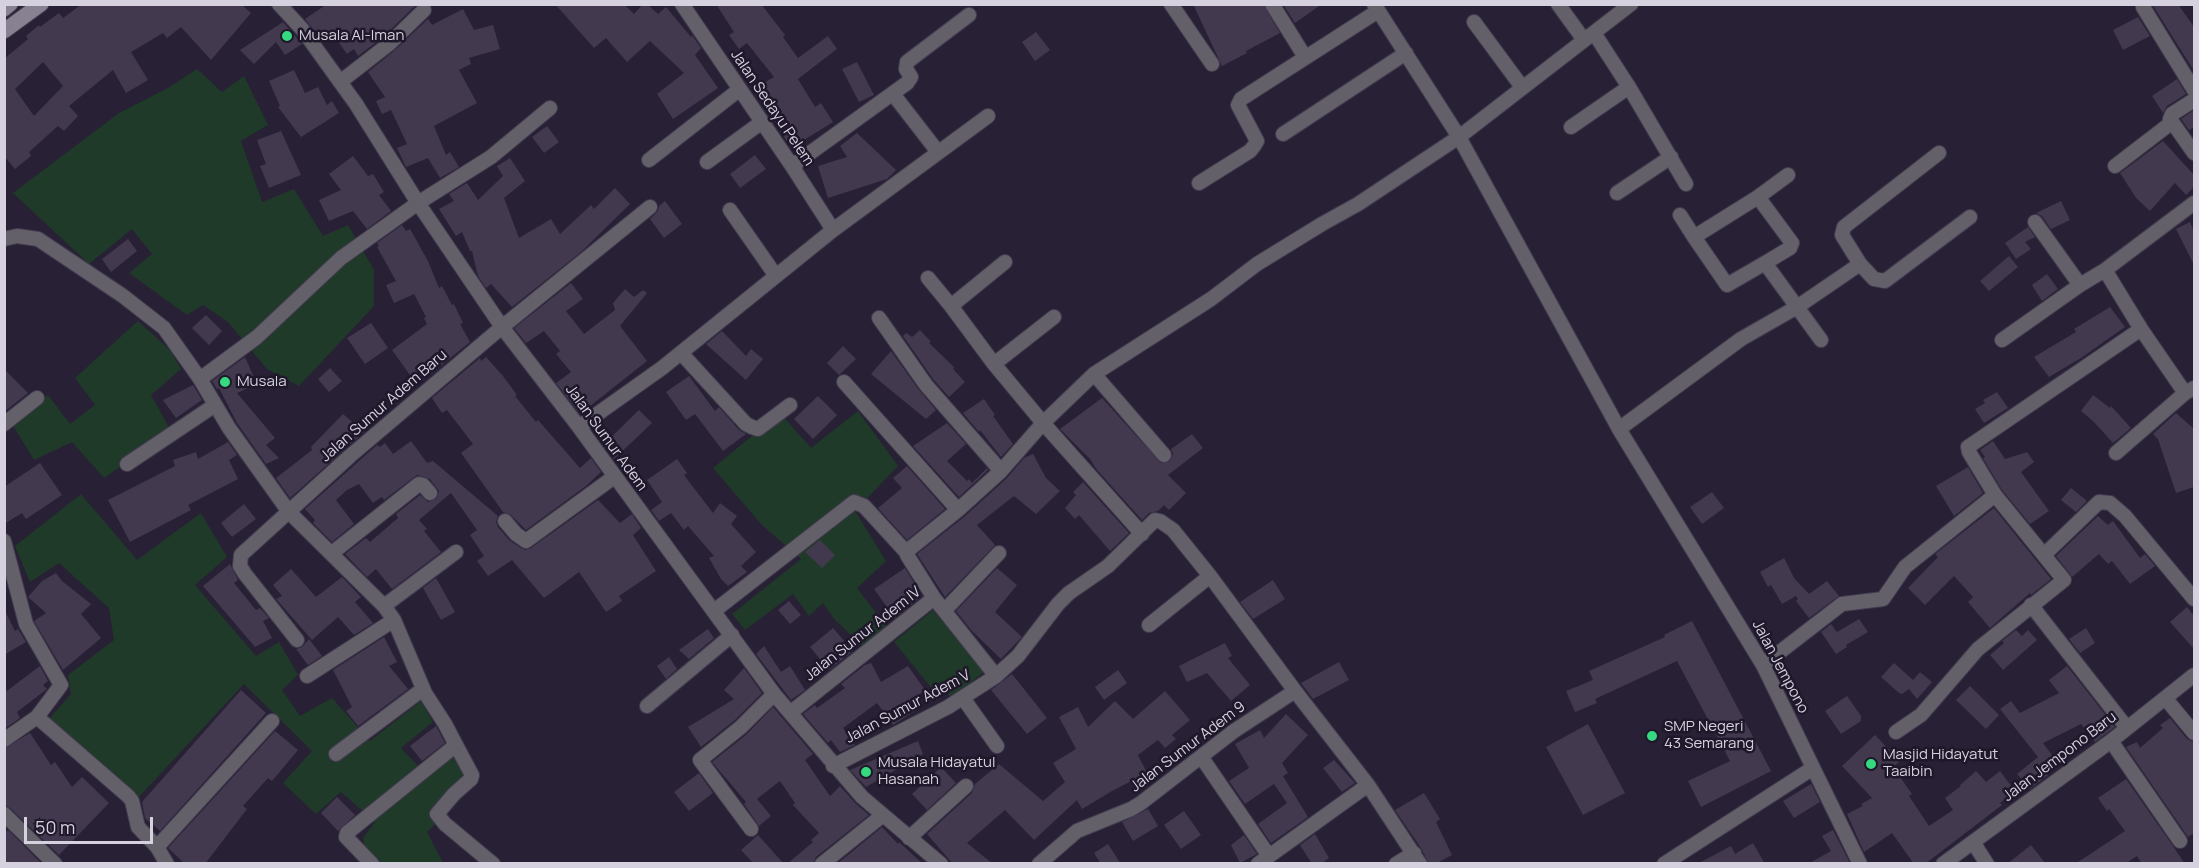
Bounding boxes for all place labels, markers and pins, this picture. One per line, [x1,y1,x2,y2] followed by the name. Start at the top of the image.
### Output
[299,27,404,45] place label: Musala Al-Iman
[280,29,294,43] marker: Musala Al-Iman
[237,373,287,391] place label: Musala
[218,375,232,389] marker: Musala
[1664,718,1754,753] place label: SMP Negeri 43 Semarang
[1645,729,1659,743] marker: SMP Negeri 43 Semarang
[1883,746,1998,781] place label: Masjid Hidayatut Taaibin
[878,754,995,789] place label: Musala Hidayatul Hasanah
[1864,757,1878,771] marker: Masjid Hidayatut Taaibin
[859,765,873,779] marker: Musala Hidayatul Hasanah

